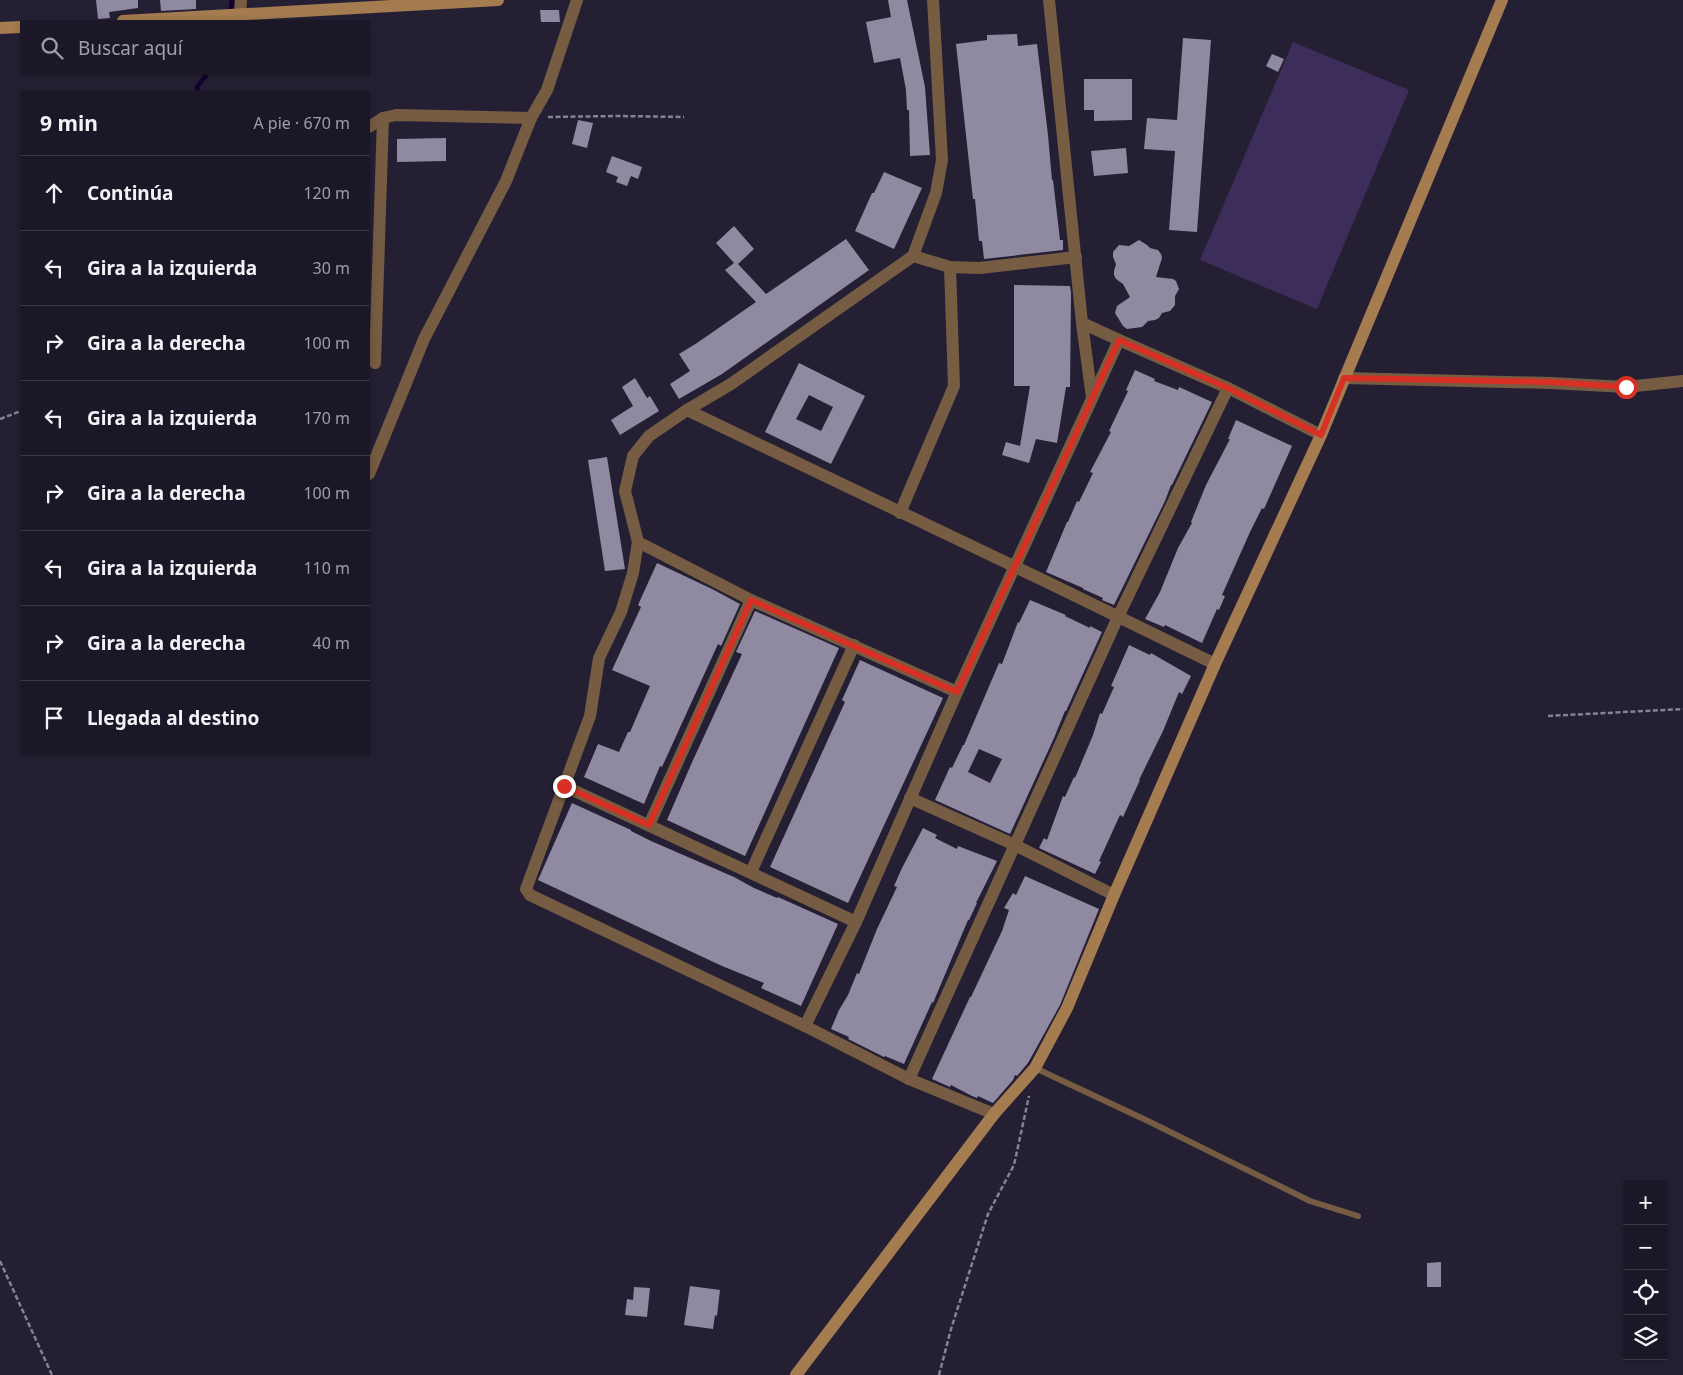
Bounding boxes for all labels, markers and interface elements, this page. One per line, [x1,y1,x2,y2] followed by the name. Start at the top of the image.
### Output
[20,20,370,75] search box
[38,34,66,62] icon: search
[78,35,183,61] text: Buscar aquí
[40,109,98,137] text: 9 min
[253,112,350,134] text: A pie · 670 m
[40,179,68,207] icon: ahead
[87,180,173,206] text: Continúa
[303,182,350,204] text: 120 m
[40,254,68,282] icon: left
[87,255,257,281] text: Gira a la izquierda
[313,257,350,279] text: 30 m
[40,329,68,357] icon: right
[87,330,246,356] text: Gira a la derecha
[303,332,350,354] text: 100 m
[1615,376,1638,399] route start
[40,404,68,432] icon: left
[87,405,257,431] text: Gira a la izquierda
[303,407,350,429] text: 170 m
[40,479,68,507] icon: right
[87,480,246,506] text: Gira a la derecha
[303,482,350,504] text: 100 m
[40,554,68,582] icon: left
[87,555,257,581] text: Gira a la izquierda
[303,557,350,579] text: 110 m
[40,629,68,657] icon: right
[87,630,246,656] text: Gira a la derecha
[313,632,350,654] text: 40 m
[40,704,68,732] icon: arrive
[87,705,259,731] text: Llegada al destino
[553,775,576,798] route end
[1623,1180,1668,1360] map controls
[1623,1180,1668,1225] button: +
[1623,1225,1668,1270] button: −
[1623,1270,1668,1315] button: locate
[1623,1315,1668,1360] button: layers

